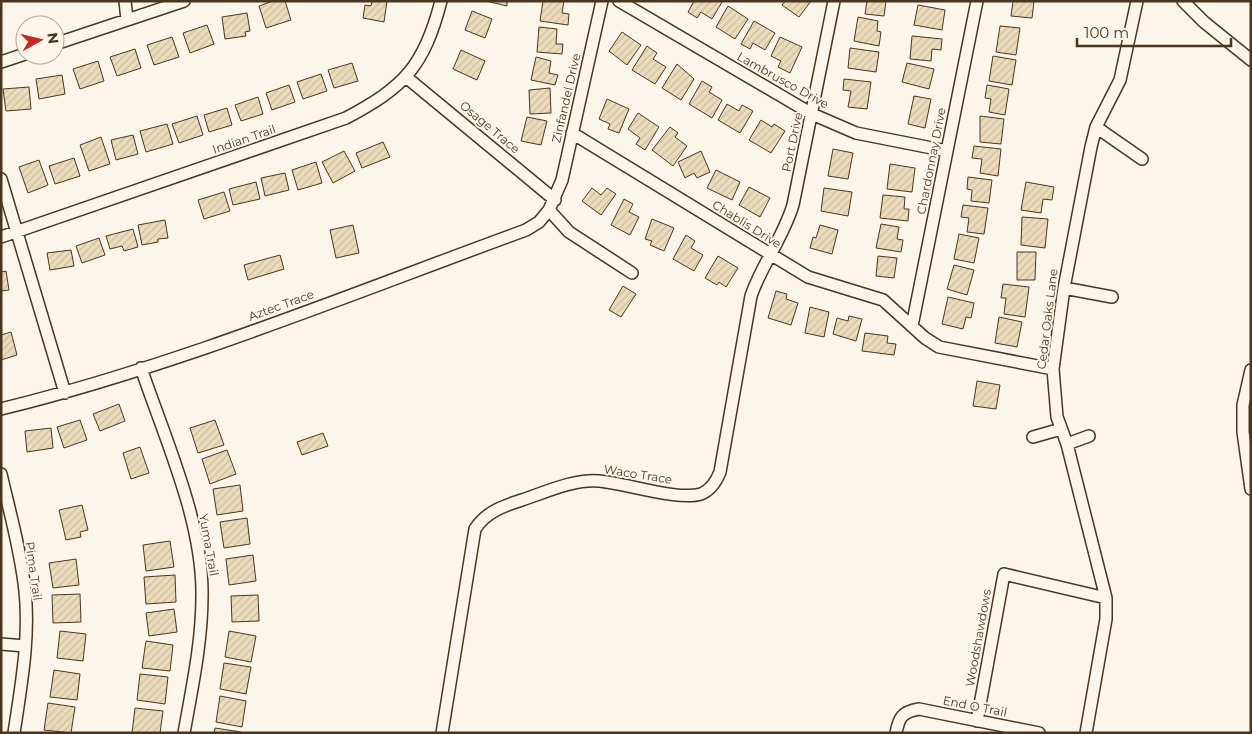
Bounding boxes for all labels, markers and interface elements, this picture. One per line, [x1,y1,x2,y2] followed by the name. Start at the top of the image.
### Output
[15,15,65,65] north arrow
[1077,15,1231,47] scale bar
[1084,23,1129,42] text: 100 m
[43,31,63,45] text: N
[735,49,831,111] street label: Lambrusco Drive
[548,52,584,144] street label: Zinfandel Drive
[457,98,523,156] street label: Osage Trace
[913,106,949,216] street label: Chardonnay Drive
[778,111,806,173] street label: Port Drive
[210,121,278,157] street label: Indian Trail
[710,197,784,251] street label: Chablis Drive
[1033,268,1061,370] street label: Cedar Oaks Lane
[246,286,316,324] street label: Aztec Trace
[603,461,673,487] street label: Waco Trace
[196,513,222,577] street label: Yuma Trail
[22,541,46,601] street label: Pima Trail
[962,588,994,688] street label: Woodshawdows
[942,692,1008,720] street label: End O Trail

